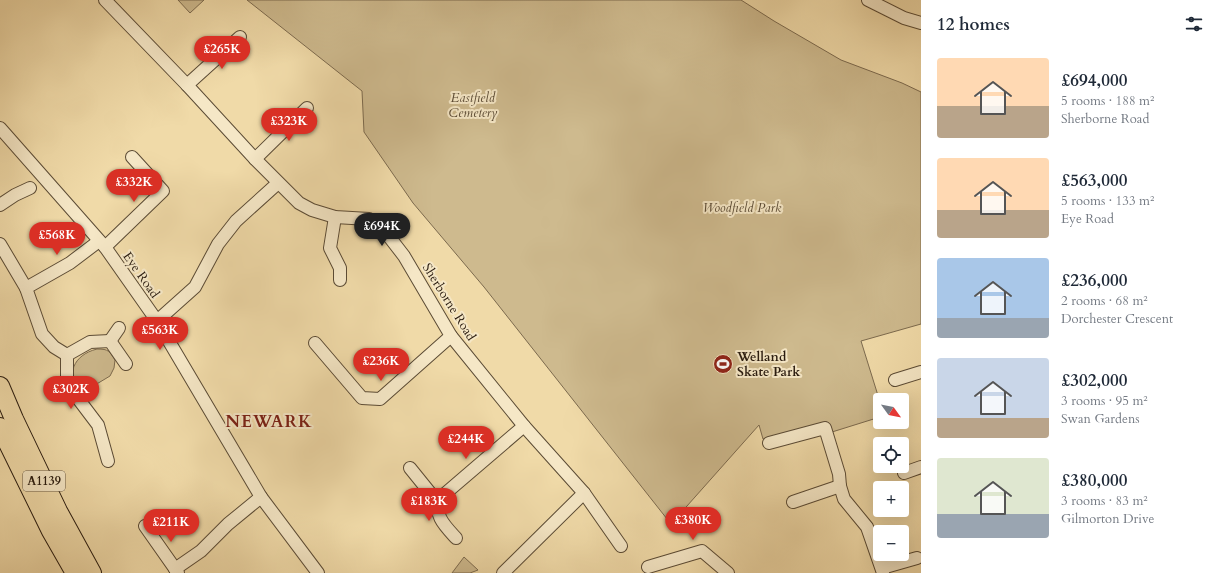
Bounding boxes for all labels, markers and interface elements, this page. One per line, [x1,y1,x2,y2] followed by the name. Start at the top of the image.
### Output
[937,13,1010,36] text: 12 homes
[1183,13,1205,35] icon: filters
[194,36,250,70] pin: £265K
[203,40,241,58] text: £265K
[1061,69,1127,92] text: £694,000
[969,74,1017,122] icon: home
[449,89,498,122] park label: Eastfield Cemetery
[1061,92,1154,110] text: 5 rooms · 188 m²
[261,108,317,142] pin: £323K
[1061,110,1149,128] text: Sherborne Road
[270,112,308,130] text: £323K
[106,169,162,203] pin: £332K
[1061,169,1127,192] text: £563,000
[115,173,153,191] text: £332K
[969,174,1017,222] icon: home
[1061,192,1154,210] text: 5 rooms · 133 m²
[703,199,782,217] park label: Woodfield Park
[1061,210,1114,228] text: Eye Road
[354,213,410,247] pin: £694K
[363,217,401,235] text: £694K
[29,222,85,256] pin: £568K
[38,226,76,244] text: £568K
[118,248,164,302] street label: Eye Road
[418,260,480,344] street label: Sherborne Road
[1061,269,1127,292] text: £236,000
[969,274,1017,322] icon: home
[1061,292,1148,310] text: 2 rooms · 68 m²
[1061,310,1173,328] text: Dorchester Crescent
[132,317,188,351] pin: £563K
[141,321,179,339] text: £563K
[353,348,409,382] pin: £236K
[736,348,801,381] place label: Welland Skate Park
[362,352,400,370] text: £236K
[712,353,734,375] sports icon: Welland Skate Park
[1061,369,1127,392] text: £302,000
[969,374,1017,422] icon: home
[43,376,99,410] pin: £302K
[52,380,90,398] text: £302K
[1061,392,1148,410] text: 3 rooms · 95 m²
[873,393,909,429] north arrow
[873,393,909,561] map controls
[225,410,313,433] district label: NEWARK
[1061,410,1140,428] text: Swan Gardens
[438,426,494,460] pin: £244K
[447,430,485,448] text: £244K
[873,437,909,473] button: locate
[1061,469,1127,492] text: £380,000
[23,471,65,491] road number: A1139
[969,474,1017,522] icon: home
[873,481,909,517] button: +
[401,488,457,522] pin: £183K
[410,492,448,510] text: £183K
[1061,492,1148,510] text: 3 rooms · 83 m²
[665,507,721,541] pin: £380K
[143,509,199,543] pin: £211K
[1061,510,1154,528] text: Gilmorton Drive
[674,511,712,529] text: £380K
[152,513,190,531] text: £211K
[873,525,909,561] button: −

